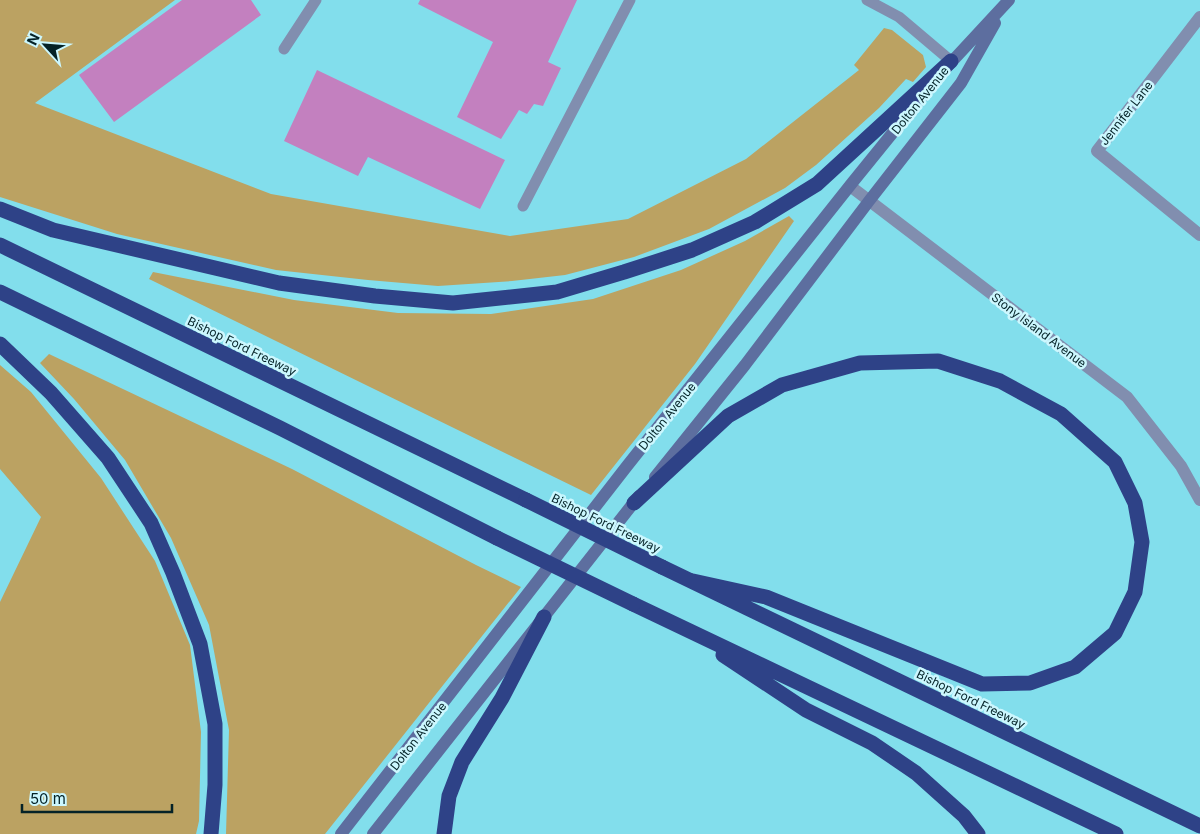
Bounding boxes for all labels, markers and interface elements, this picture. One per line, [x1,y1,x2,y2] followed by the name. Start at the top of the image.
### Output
[20,20,70,70] north arrow
[23,31,43,48] text: N
[888,63,952,137] street label: Dolton Avenue
[1096,78,1156,148] street label: Jennifer Lane
[989,289,1089,371] street label: Stony Island Avenue
[185,313,299,379] street label: Bishop Ford Freeway
[635,379,699,453] street label: Dolton Avenue
[549,490,663,556] street label: Bishop Ford Freeway
[914,666,1028,732] street label: Bishop Ford Freeway
[387,699,449,773] street label: Dolton Avenue
[22,782,172,814] scale bar
[30,789,66,808] text: 50 m

